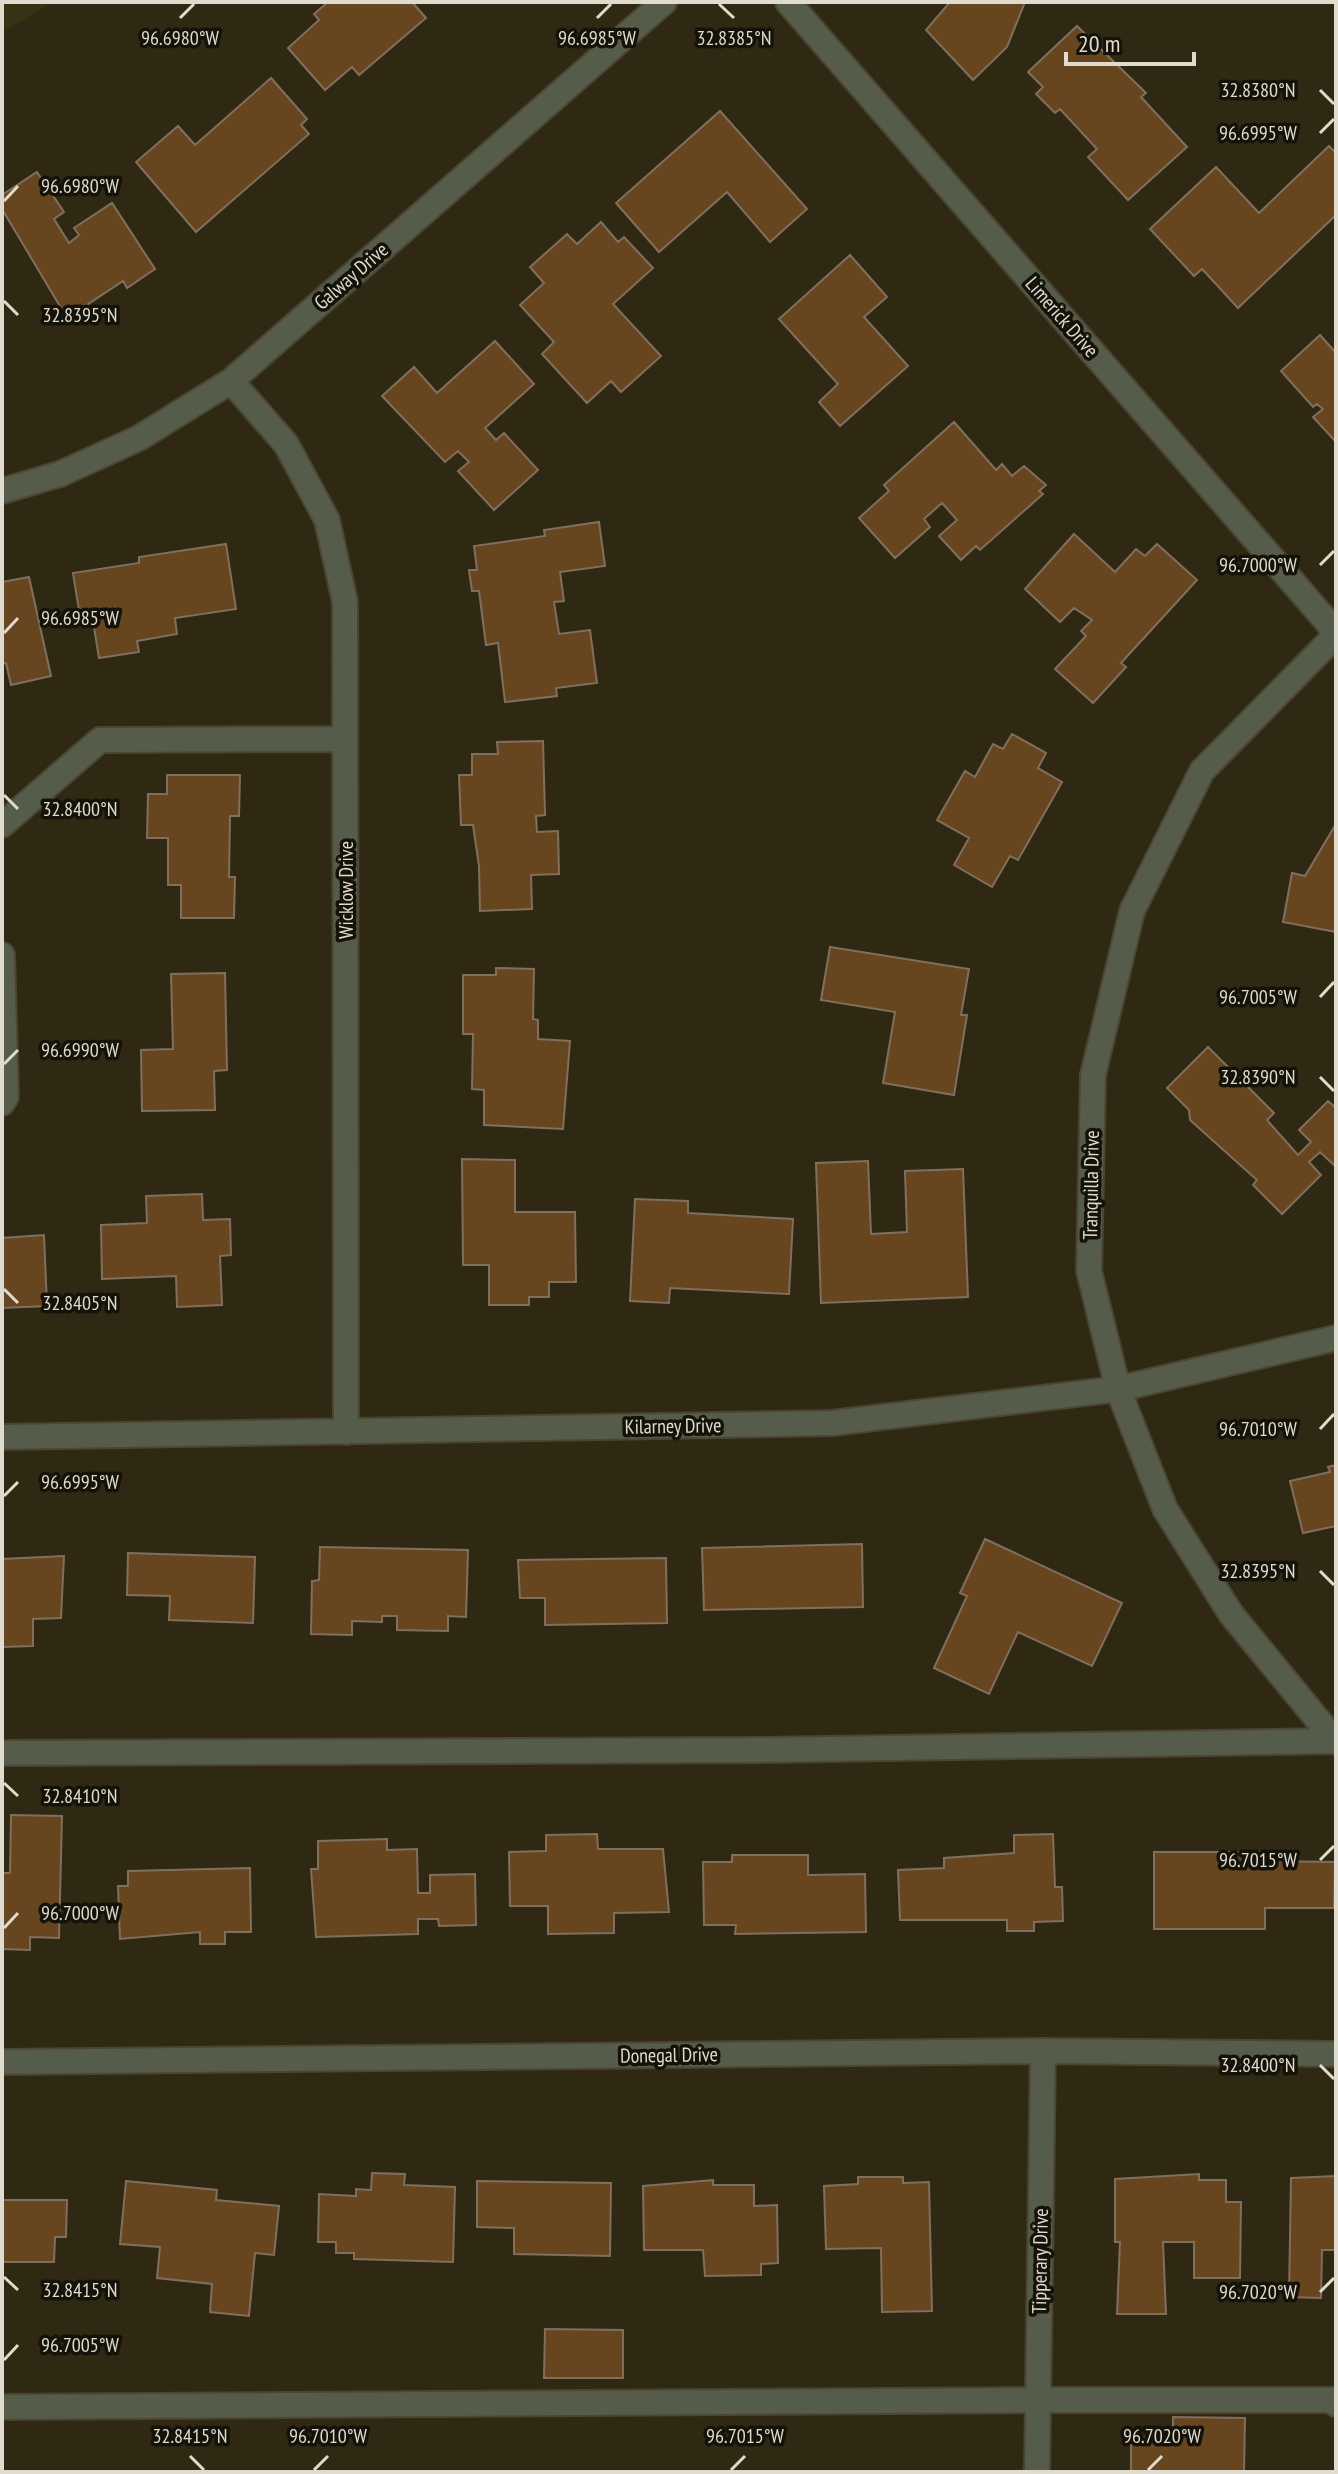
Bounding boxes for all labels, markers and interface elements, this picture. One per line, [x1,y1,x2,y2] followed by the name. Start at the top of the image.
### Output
[1066,16,1194,66] scale bar
[141,25,219,51] text: 96.6980°W
[558,25,636,51] text: 96.6985°W
[696,25,772,51] text: 32.8385°N
[1078,28,1120,59] text: 20 m
[1220,77,1296,103] text: 32.8380°N
[1219,120,1297,146] text: 96.6995°W
[41,173,119,199] text: 96.6980°W
[309,237,393,315] street label: Galway Drive
[1020,271,1104,363] street label: Limerick Drive
[42,302,118,328] text: 32.8395°N
[1219,552,1297,578] text: 96.7000°W
[41,605,119,631] text: 96.6985°W
[42,796,118,822] text: 32.8400°N
[333,841,359,939] street label: Wicklow Drive
[1219,984,1297,1010] text: 96.7005°W
[41,1037,119,1063] text: 96.6990°W
[1220,1064,1296,1090] text: 32.8390°N
[1077,1130,1105,1240] street label: Tranquilla Drive
[42,1290,118,1316] text: 32.8405°N
[624,1412,722,1440] street label: Kilarney Drive
[1219,1416,1297,1442] text: 96.7010°W
[41,1469,119,1495] text: 96.6995°W
[1220,1558,1296,1584] text: 32.8395°N
[42,1783,118,1809] text: 32.8410°N
[1219,1847,1297,1873] text: 96.7015°W
[41,1900,119,1926] text: 96.7000°W
[620,2041,718,2069] street label: Donegal Drive
[1220,2052,1296,2078] text: 32.8400°N
[1026,2208,1054,2314] street label: Tipperary Drive
[42,2277,118,2303] text: 32.8415°N
[1219,2279,1297,2305] text: 96.7020°W
[41,2332,119,2358] text: 96.7005°W
[152,2423,228,2449] text: 32.8415°N
[289,2423,367,2449] text: 96.7010°W
[706,2423,784,2449] text: 96.7015°W
[1123,2423,1201,2449] text: 96.7020°W

